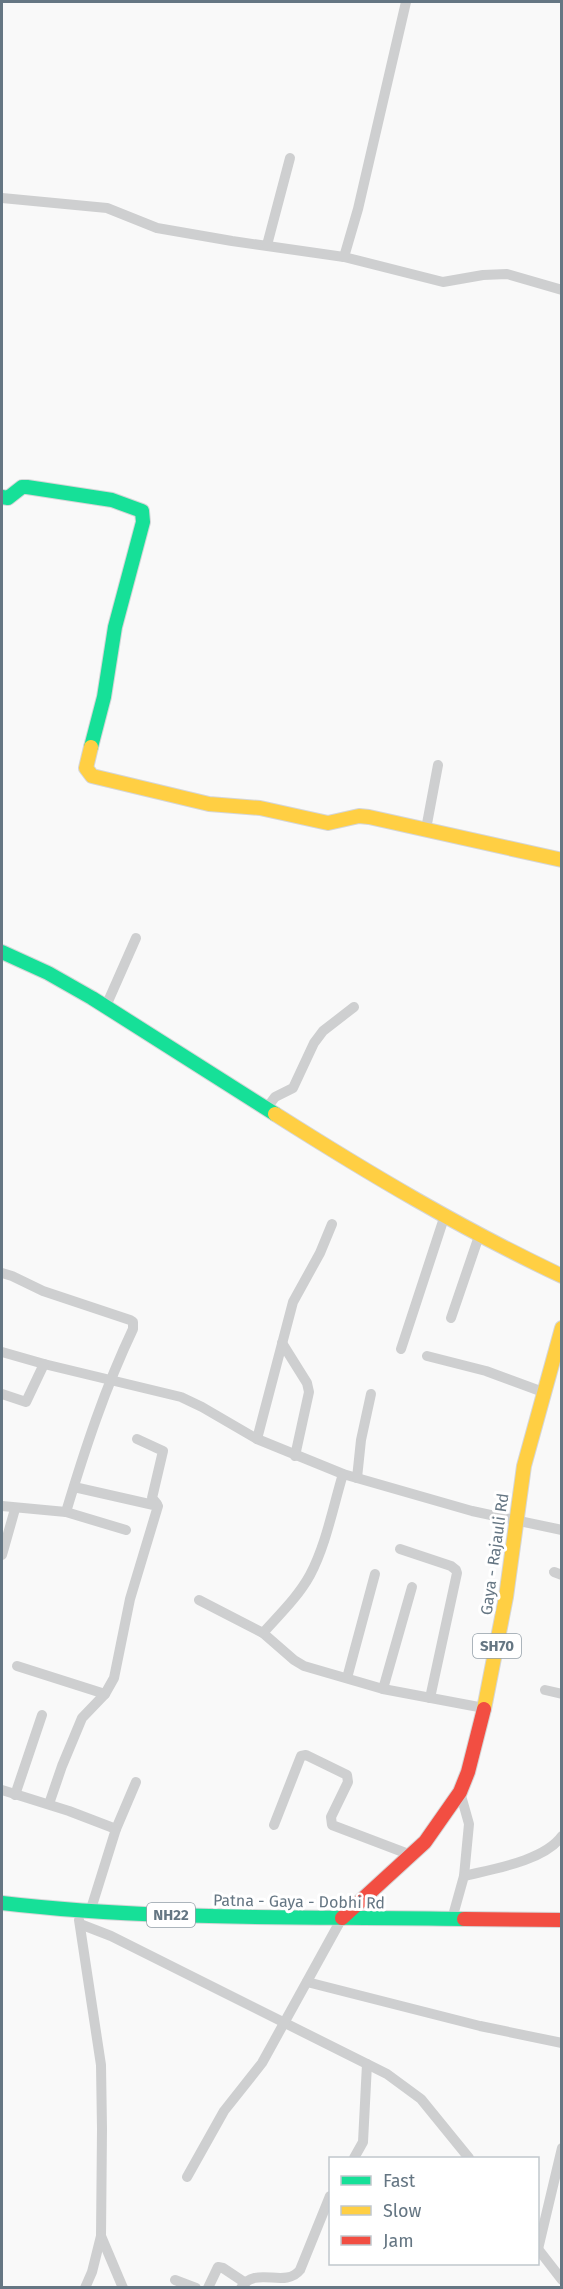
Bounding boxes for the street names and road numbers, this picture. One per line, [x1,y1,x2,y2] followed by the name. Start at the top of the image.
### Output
[477,1492,512,1616] street label: Gaya - Rajauli Rd
[473,1634,521,1658] road number: SH70
[213,1891,385,1912] street label: Patna - Gaya - Dobhi Rd
[147,1903,195,1927] road number: NH22

